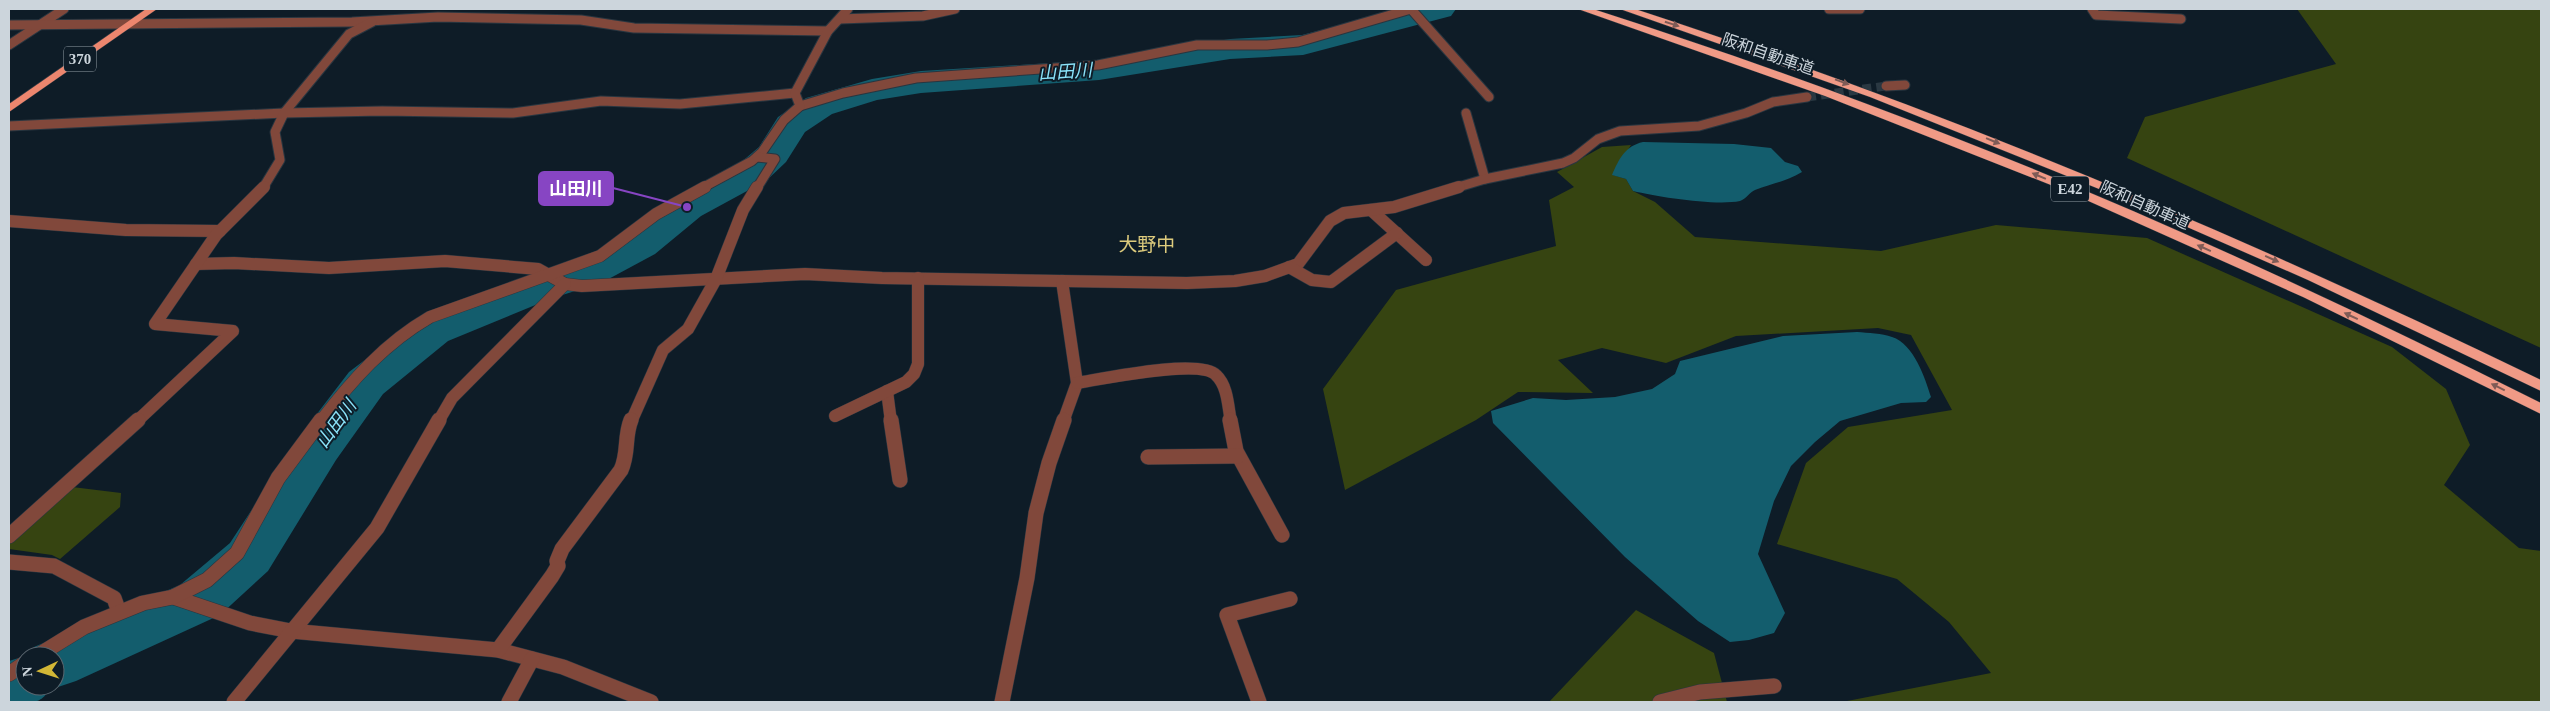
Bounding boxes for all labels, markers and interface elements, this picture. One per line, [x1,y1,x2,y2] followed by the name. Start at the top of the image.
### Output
[1664,20,1679,28] one-way arrow
[1720,30,1816,78] street label: 阪和自動車道
[64,46,96,72] road number: 370
[1037,60,1095,84] water label: 山田川
[1835,78,1850,86] one-way arrow
[1986,137,2001,145] one-way arrow
[539,172,613,205] callout: 山田川
[2032,172,2046,180] one-way arrow
[2051,176,2089,202] road number: E42
[2098,178,2192,232] street label: 阪和自動車道
[549,179,603,199] text: 山田川
[1118,234,1176,255] district label: 大野中
[2197,244,2211,252] one-way arrow
[2265,255,2279,263] one-way arrow
[2344,312,2358,320] one-way arrow
[2490,383,2505,391] one-way arrow
[312,395,361,452] water label: 山田川
[15,646,65,696] north arrow
[20,666,35,677] text: N

